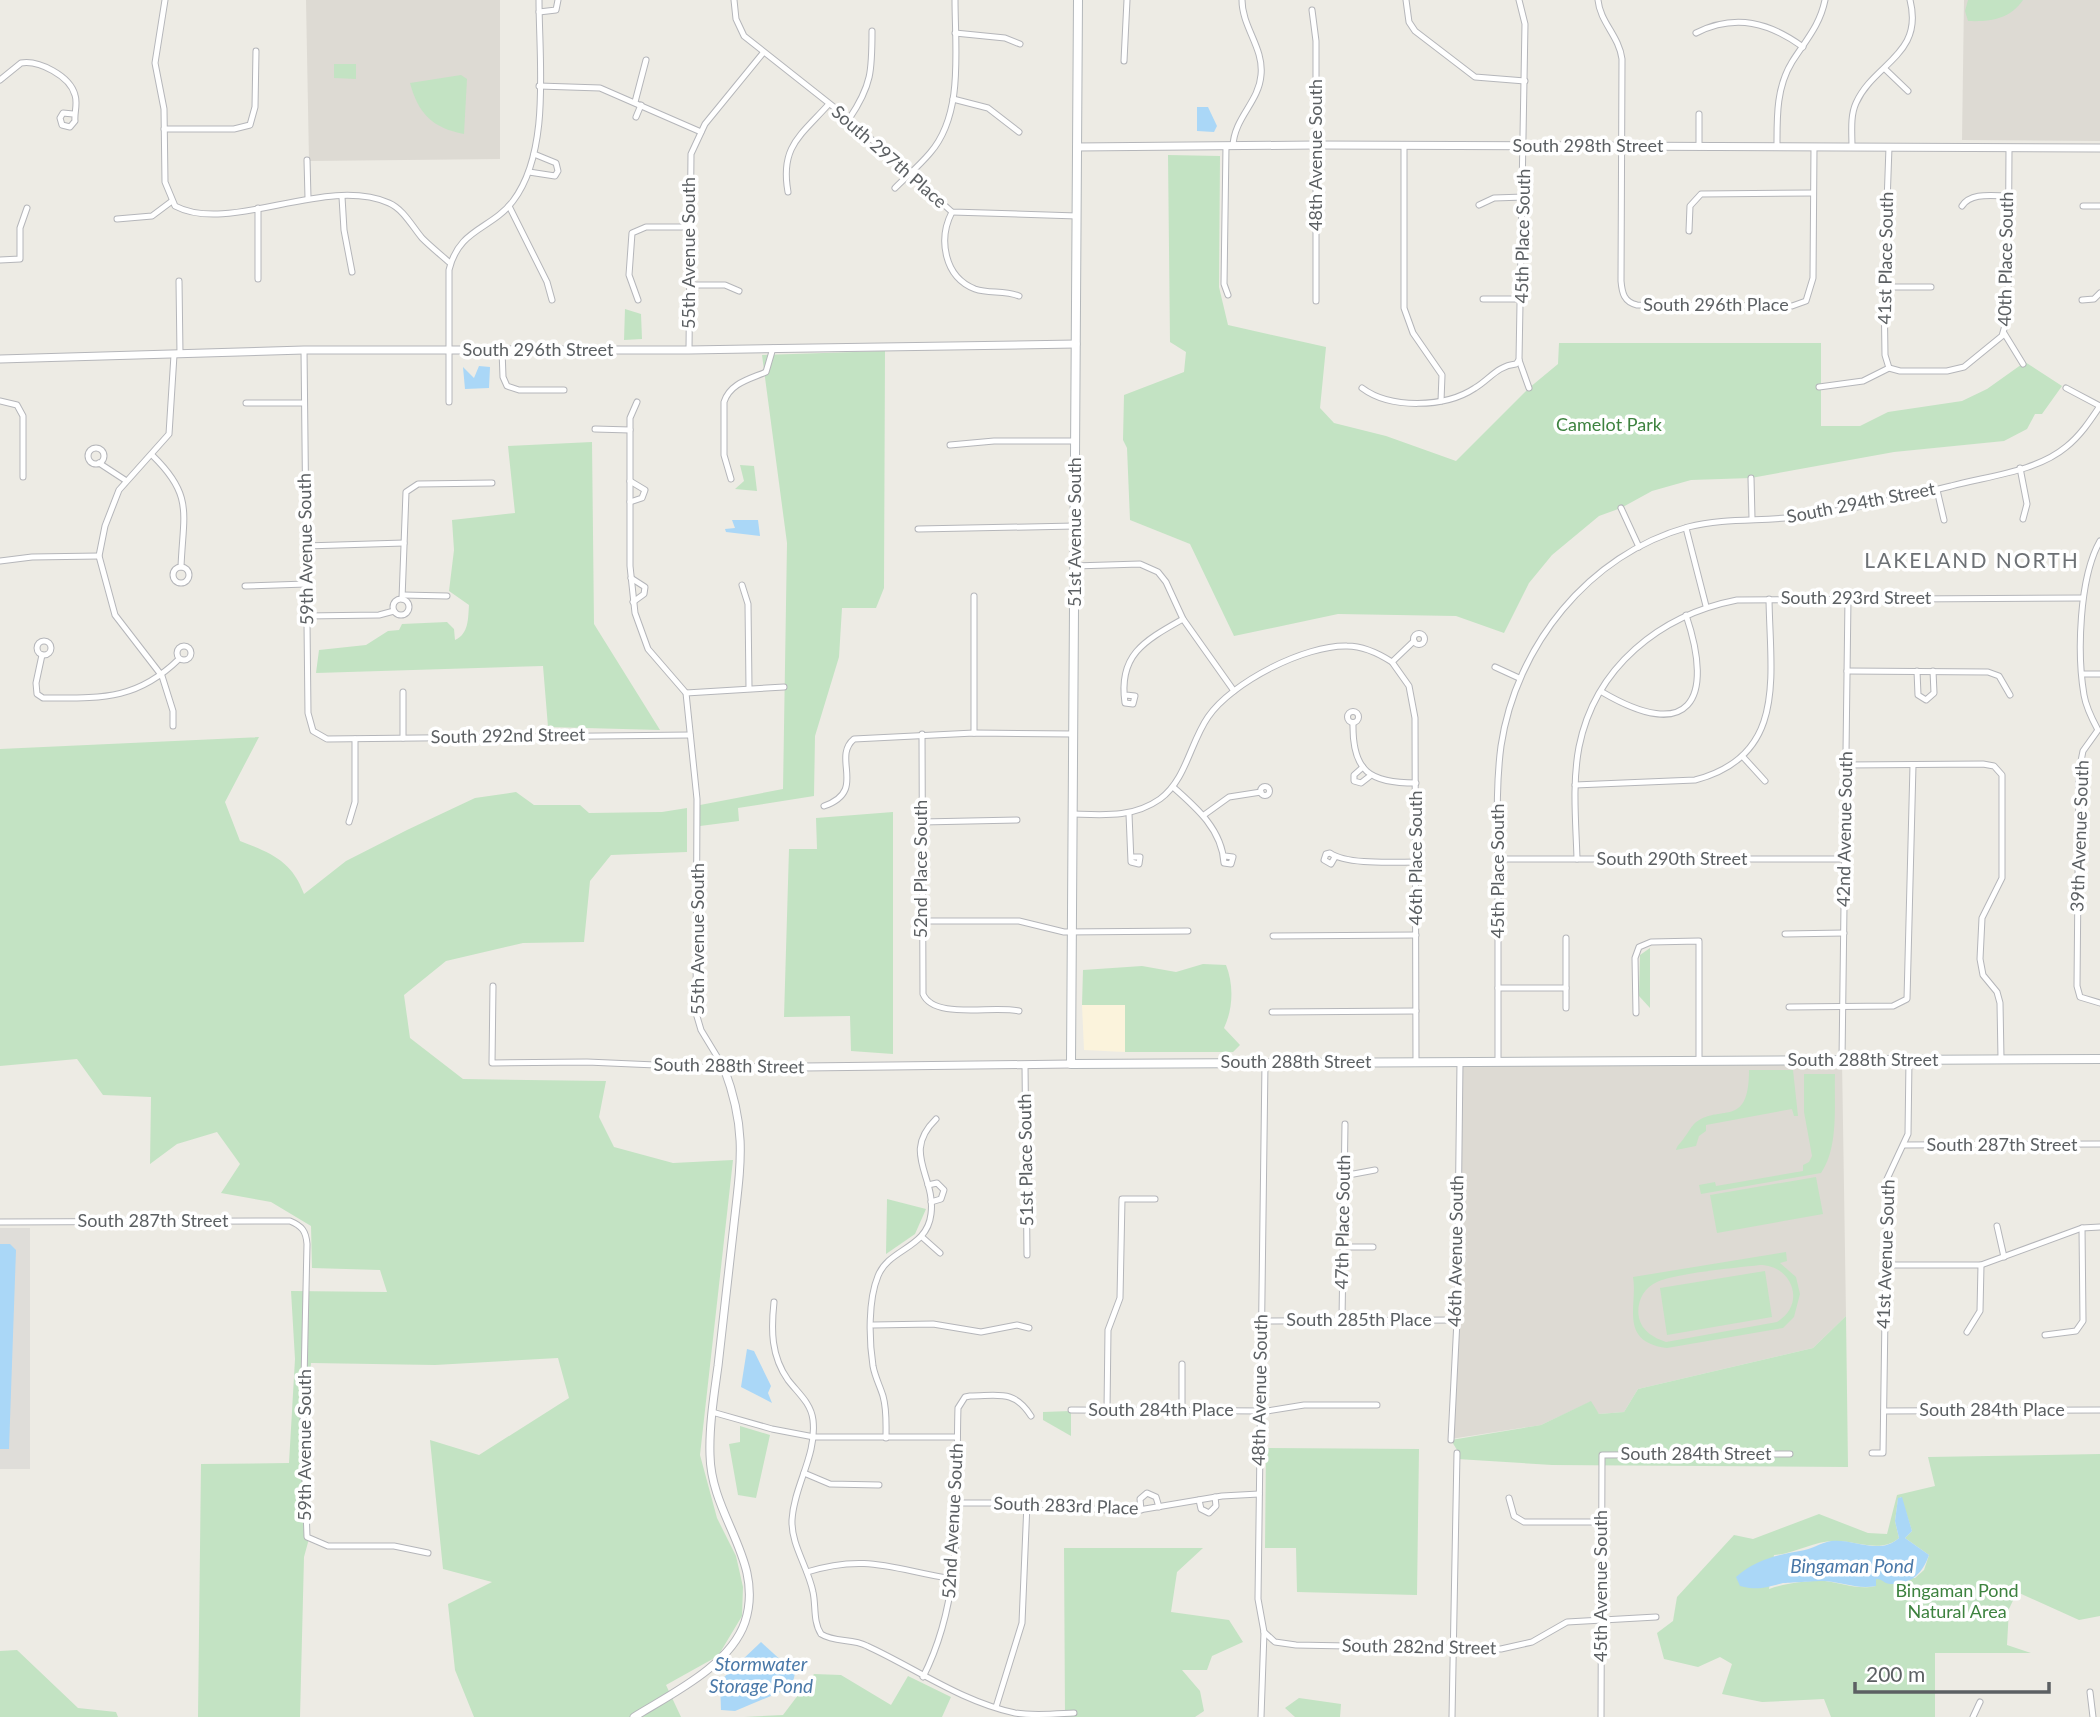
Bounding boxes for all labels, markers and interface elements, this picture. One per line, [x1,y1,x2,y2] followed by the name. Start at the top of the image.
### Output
[1304,79,1326,231] street label: 48th Avenue South
[828,100,952,212] street label: South 297th Place
[1513,134,1664,156] street label: South 298th Street
[1510,168,1534,304] street label: 45th Place South
[677,177,699,329] street label: 55th Avenue South
[1873,191,1897,325] street label: 41st Place South
[1993,191,2017,327] street label: 40th Place South
[1643,293,1789,315] street label: South 296th Place
[463,338,614,360] street label: South 296th Street
[1556,413,1663,435] park label: Camelot Park
[1063,457,1085,607] street label: 51st Avenue South
[293,473,317,625] street label: 59th Avenue South
[1785,477,1937,527] street label: South 294th Street
[1864,547,2080,572] district label: LAKELAND NORTH
[1781,586,1932,608] street label: South 293rd Street
[431,723,586,747] street label: South 292nd Street
[1832,751,1856,907] street label: 42nd Avenue South
[2065,760,2093,912] street label: 39th Avenue South
[1404,791,1426,925] street label: 46th Place South
[909,800,931,938] street label: 52nd Place South
[1486,804,1508,938] street label: 45th Place South
[1597,847,1748,869] street label: South 290th Street
[686,863,708,1015] street label: 55th Avenue South
[1788,1048,1939,1070] street label: South 288th Street
[1221,1050,1372,1072] street label: South 288th Street
[653,1053,805,1077] street label: South 288th Street
[1013,1093,1037,1227] street label: 51st Place South
[1927,1133,2078,1155] street label: South 287th Street
[1330,1154,1354,1290] street label: 47th Place South
[1443,1175,1467,1327] street label: 46th Avenue South
[1871,1179,1899,1329] street label: 41st Avenue South
[78,1209,229,1231] street label: South 287th Street
[1286,1308,1432,1330] street label: South 285th Place
[1247,1314,1271,1466] street label: 48th Avenue South
[293,1369,315,1521] street label: 59th Avenue South
[1088,1398,1234,1420] street label: South 284th Place
[1919,1398,2065,1420] street label: South 284th Place
[1621,1442,1772,1464] street label: South 284th Street
[937,1443,967,1599] street label: 52nd Avenue South
[993,1491,1139,1519] street label: South 283rd Place
[1589,1510,1611,1662] street label: 45th Avenue South
[1790,1554,1914,1577] water label: Bingaman Pond
[1895,1579,2019,1622] park label: Bingaman Pond Natural Area
[1342,1634,1497,1658] street label: South 282nd Street
[1855,1650,2049,1694] scale bar
[709,1652,813,1697] water label: Stormwater Storage Pond
[1866,1661,1925,1686] text: 200 m

